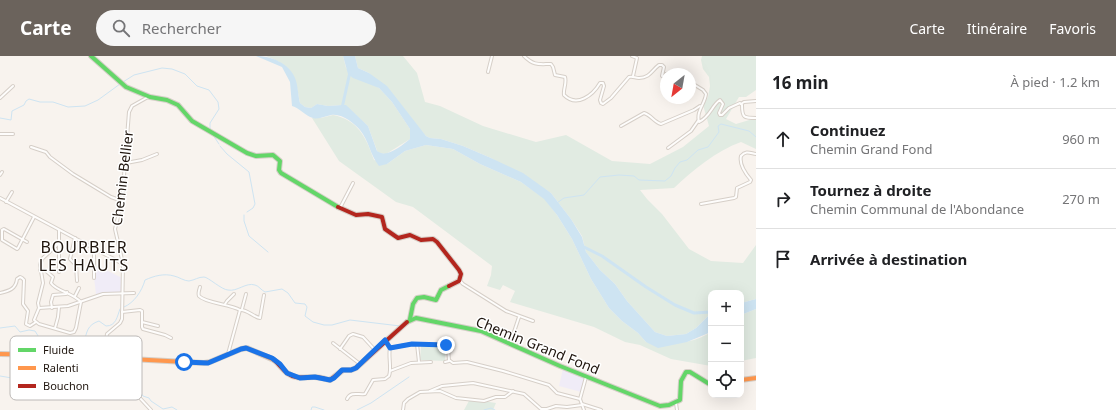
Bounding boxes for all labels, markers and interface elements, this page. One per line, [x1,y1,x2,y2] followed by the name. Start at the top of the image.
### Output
[96,10,376,46] search box
[20,15,72,41] text: Carte
[110,17,132,39] icon: search
[142,18,221,38] text: Rechercher
[909,19,945,38] text: Carte
[967,19,1027,38] text: Itinéraire
[1049,19,1096,38] text: Favoris
[660,68,696,104] north arrow
[772,71,829,94] text: 16 min
[1011,73,1100,91] text: À pied · 1.2 km
[810,120,885,140] text: Continuez
[772,128,794,150] icon: ahead
[107,129,137,227] street label: Chemin Bellier
[1062,130,1100,148] text: 960 m
[810,140,932,158] text: Chemin Grand Fond
[810,180,931,200] text: Tournez à droite
[772,188,794,210] icon: right
[1062,190,1100,208] text: 270 m
[810,200,1024,218] text: Chemin Communal de l'Abondance
[39,236,129,276] district label: BOURBIER LES HAUTS
[772,248,794,270] icon: arrive
[810,249,967,269] text: Arrivée à destination
[708,290,744,398] map controls
[708,290,744,326] button: +
[473,311,603,379] street label: Chemin Grand Fond
[708,326,744,362] button: −
[10,336,142,400] legend
[437,336,455,354] route end
[43,342,74,357] text: Fluide
[175,353,193,371] route start
[43,360,79,375] text: Ralenti
[708,362,744,398] button: locate
[43,378,89,393] text: Bouchon

